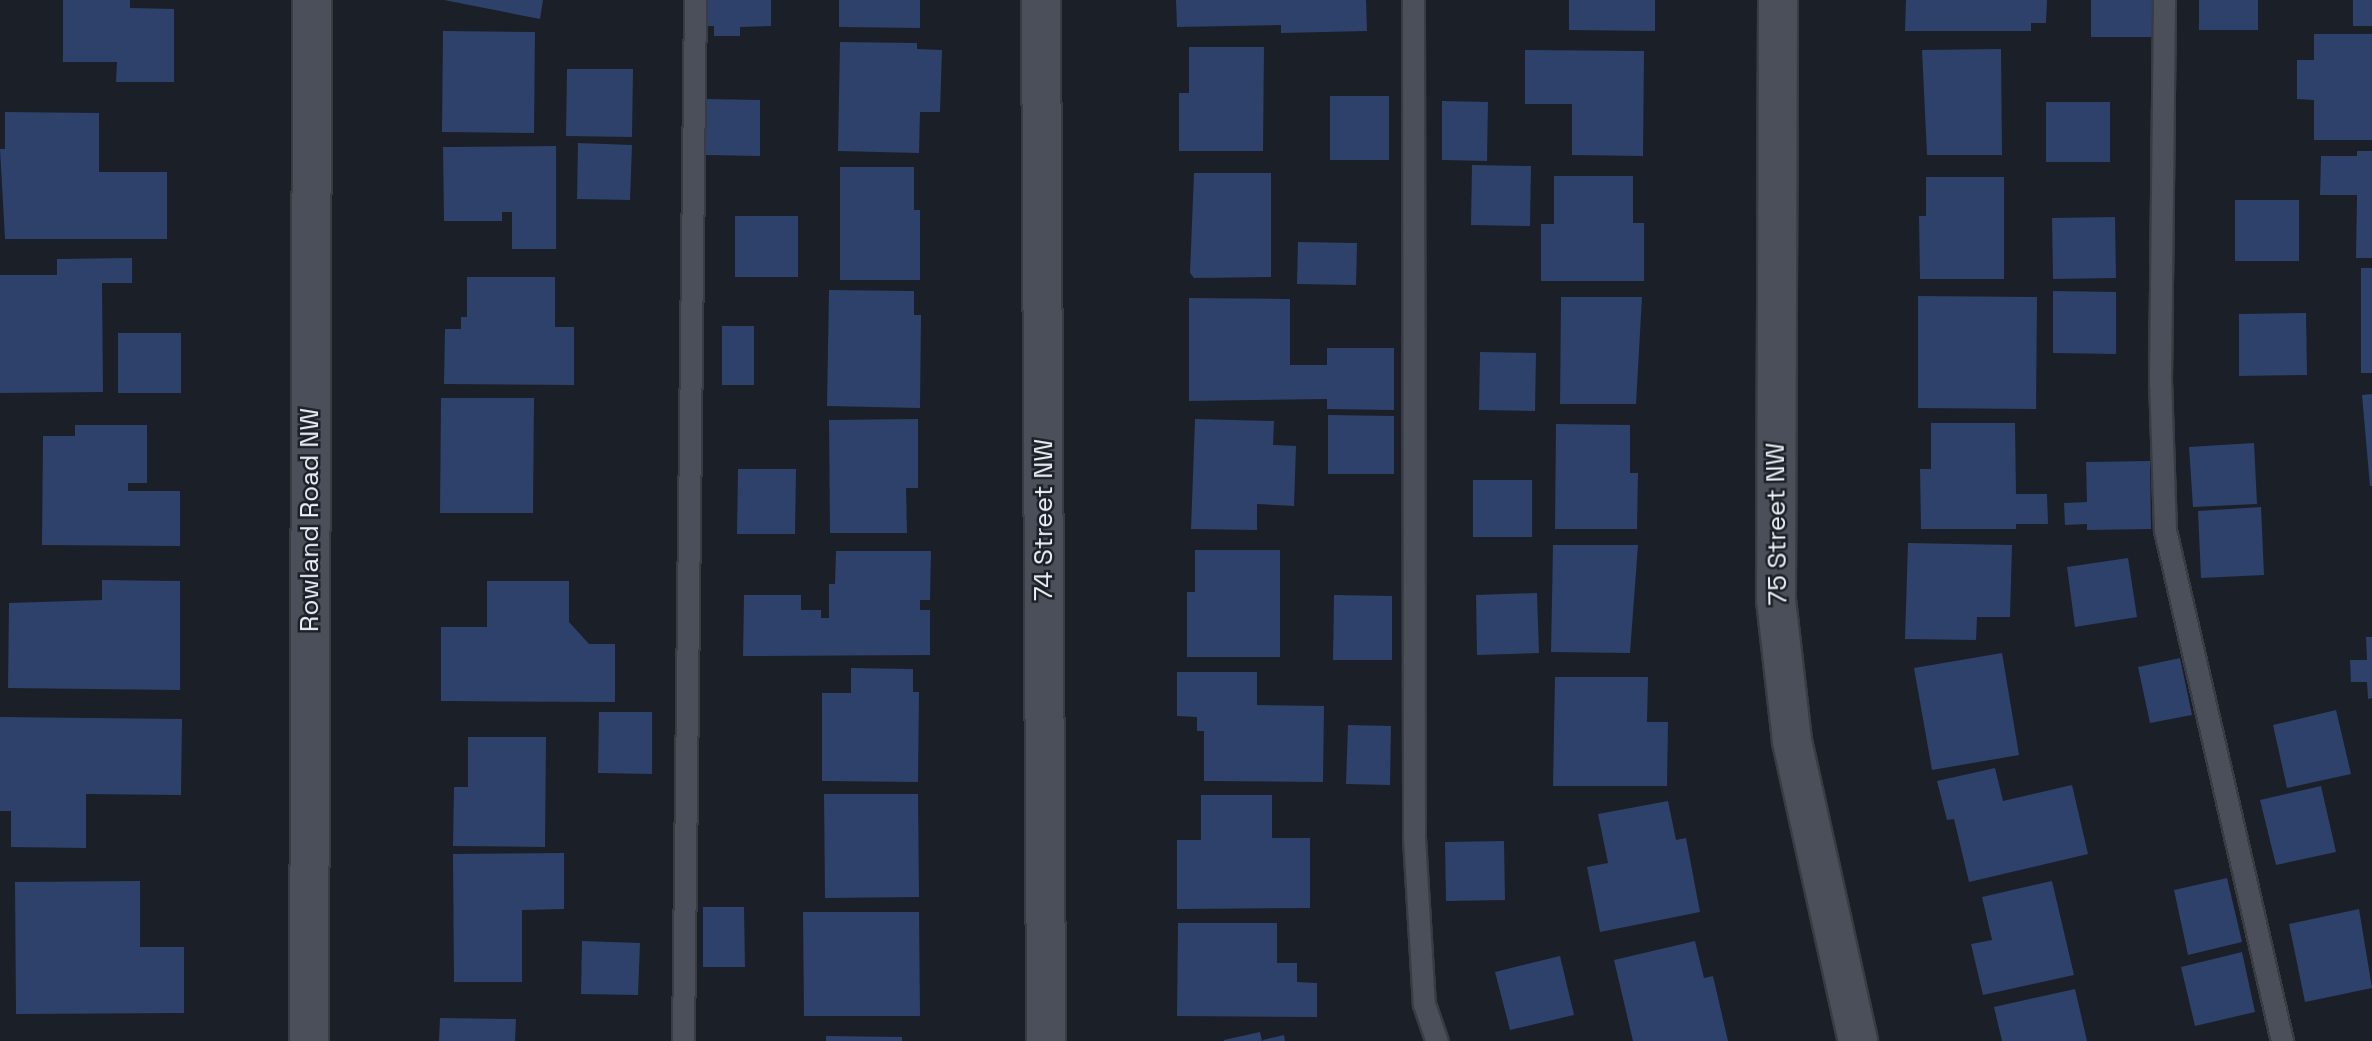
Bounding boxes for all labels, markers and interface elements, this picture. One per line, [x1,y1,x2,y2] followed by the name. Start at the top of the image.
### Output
[294,408,326,632] street label: Rowland Road NW
[1028,439,1060,601] street label: 74 Street NW
[1760,442,1794,606] street label: 75 Street NW

